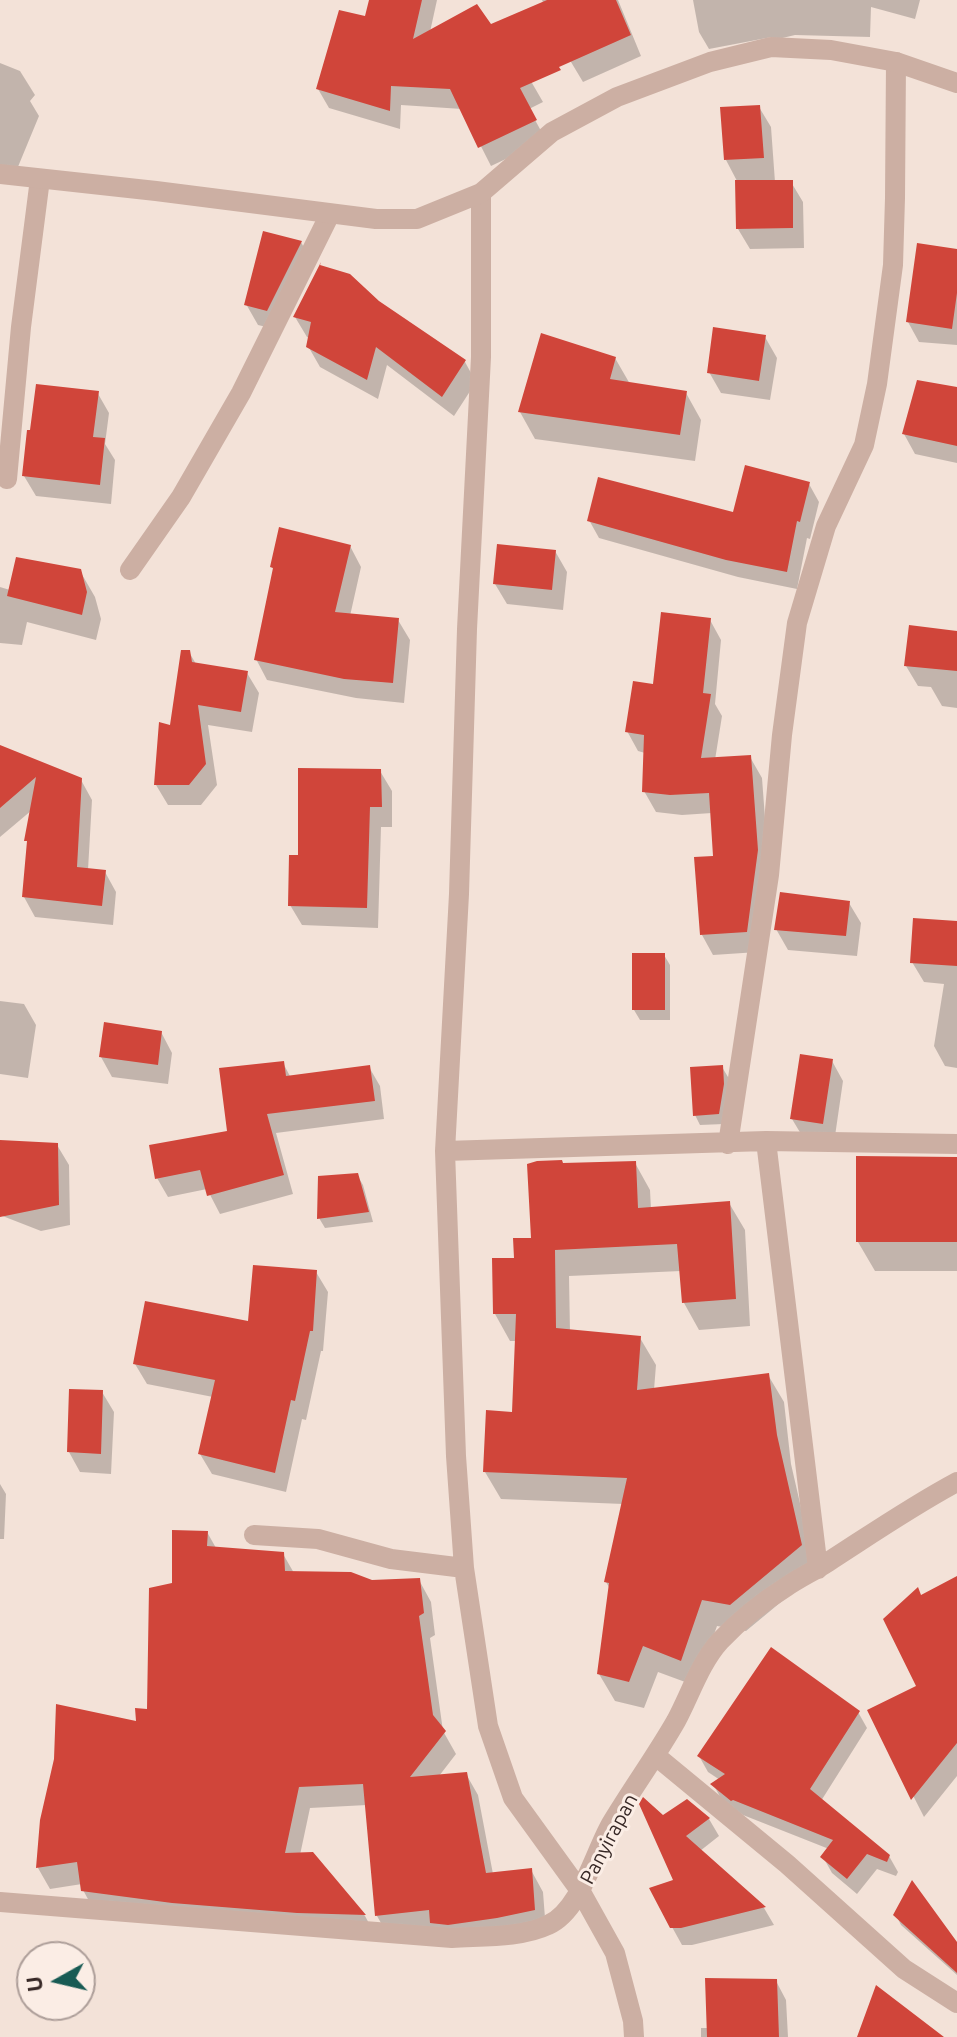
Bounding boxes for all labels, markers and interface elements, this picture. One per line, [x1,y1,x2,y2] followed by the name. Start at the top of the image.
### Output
[575,1790,643,1888] street label: Panyirapan
[16,1941,96,2021] north arrow
[20,1975,47,1994] text: U

